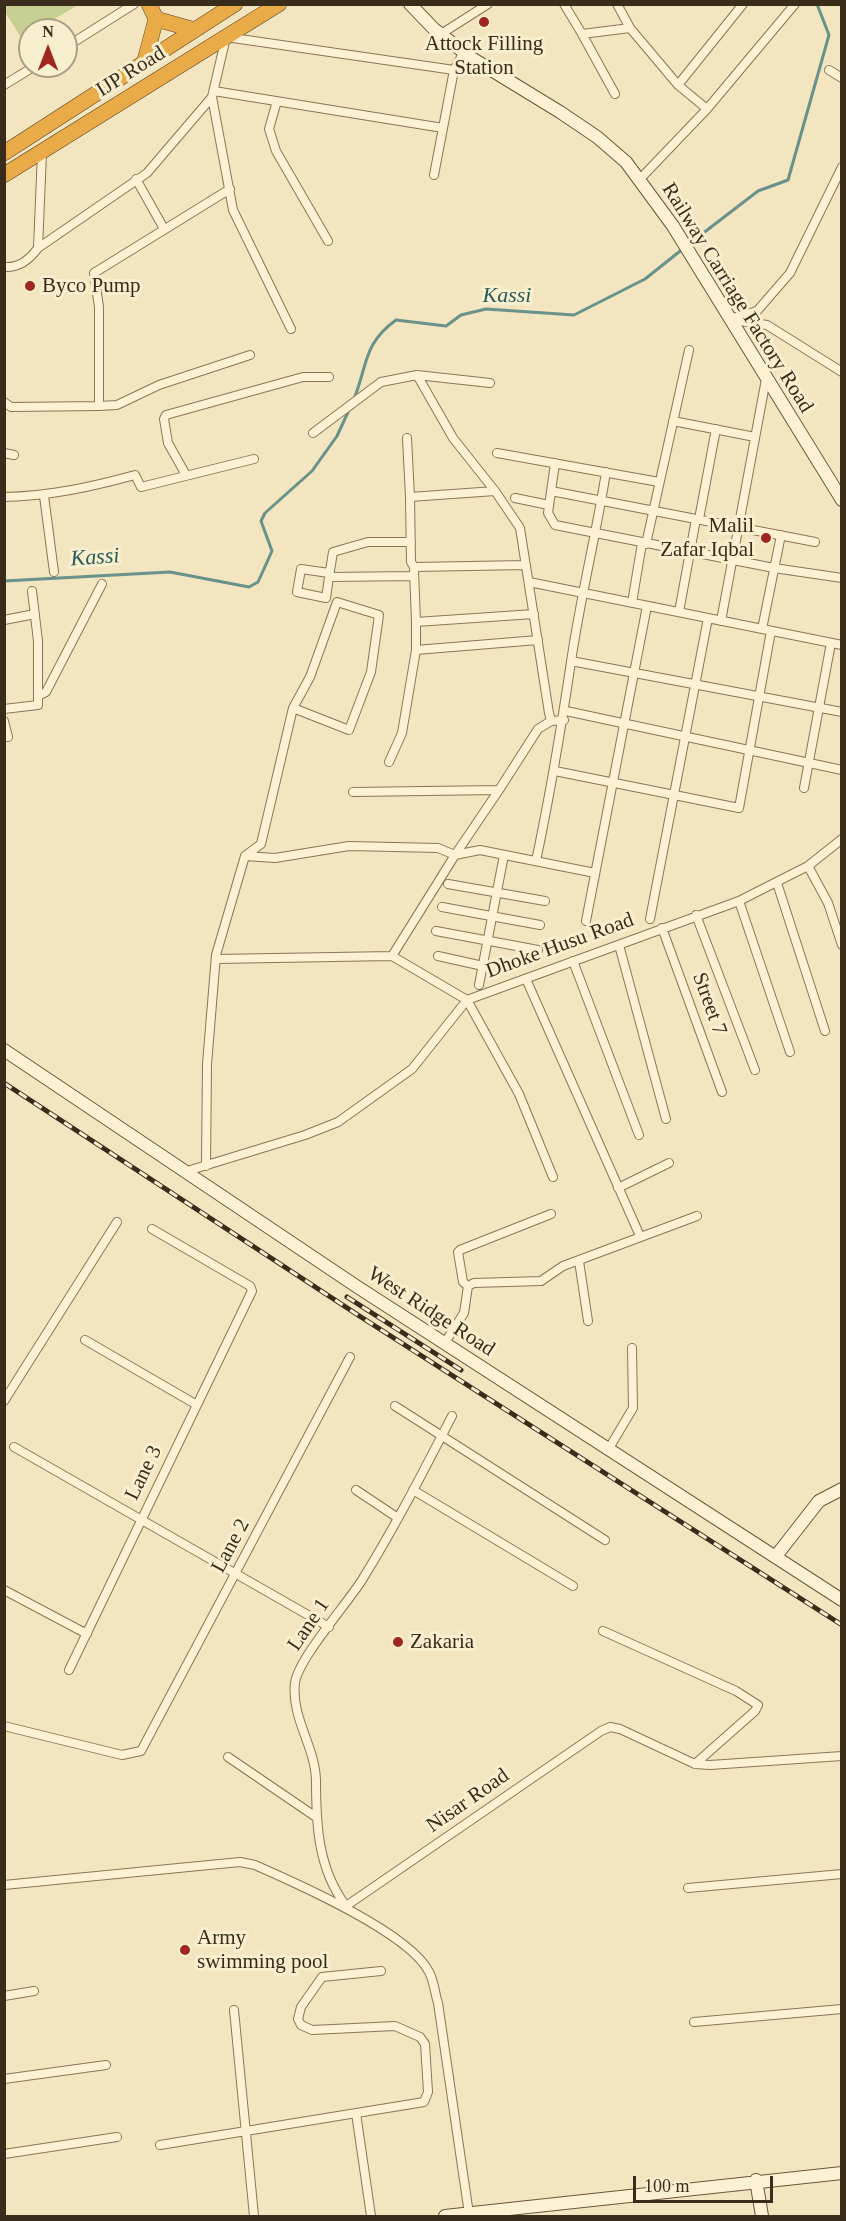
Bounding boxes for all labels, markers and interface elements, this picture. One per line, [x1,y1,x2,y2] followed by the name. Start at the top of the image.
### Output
[477,15,491,29] marker: Attock Filling Station
[18,18,78,78] north arrow
[42,23,54,40] text: N
[418,31,550,81] place label: Attock Filling Station
[89,39,173,105] street label: IJP Road
[645,162,829,434] street label: Railway Carriage Factory Road
[42,273,153,299] place label: Byco Pump
[23,279,37,293] marker: Byco Pump
[480,283,534,309] water label: Kassi
[644,513,754,563] place label: Malil Zafar Iqbal
[759,531,773,545] marker: Malil Zafar Iqbal
[67,543,123,573] water label: Kassi
[473,904,647,988] street label: Dhoke Husu Road
[684,964,734,1044] street label: Street 7
[355,1257,507,1367] street label: West Ridge Road
[118,1438,170,1508] street label: Lane 3
[204,1511,258,1581] street label: Lane 2
[280,1591,338,1659] street label: Lane 1
[410,1629,487,1655] place label: Zakaria
[391,1635,405,1649] marker: Zakaria
[416,1759,520,1843] street label: Nisar Road
[197,1925,351,1975] place label: Army swimming pool
[178,1943,192,1957] marker: Army swimming pool
[636,2164,776,2202] scale bar
[644,2176,690,2196] text: 100 m

